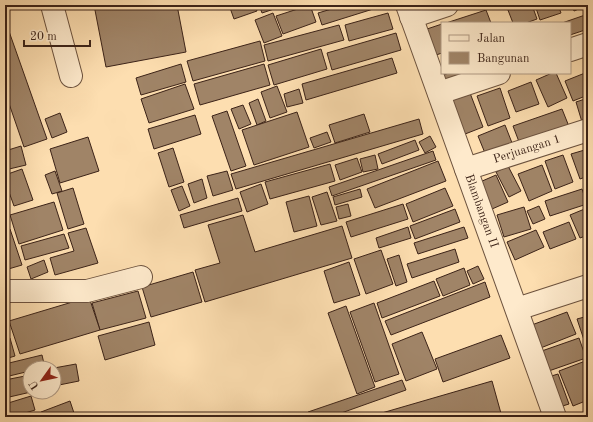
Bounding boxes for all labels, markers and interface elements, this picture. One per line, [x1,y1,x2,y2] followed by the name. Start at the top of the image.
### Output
[24,22,90,48] scale bar
[441,22,571,74] legend
[30,31,57,43] text: 20 m
[477,33,506,45] text: Jalan
[477,53,530,65] text: Bangunan
[492,133,562,166] street label: Perjuangan 1
[462,173,500,250] street label: Blambangan II
[22,360,62,400] north arrow
[28,378,42,391] text: U

